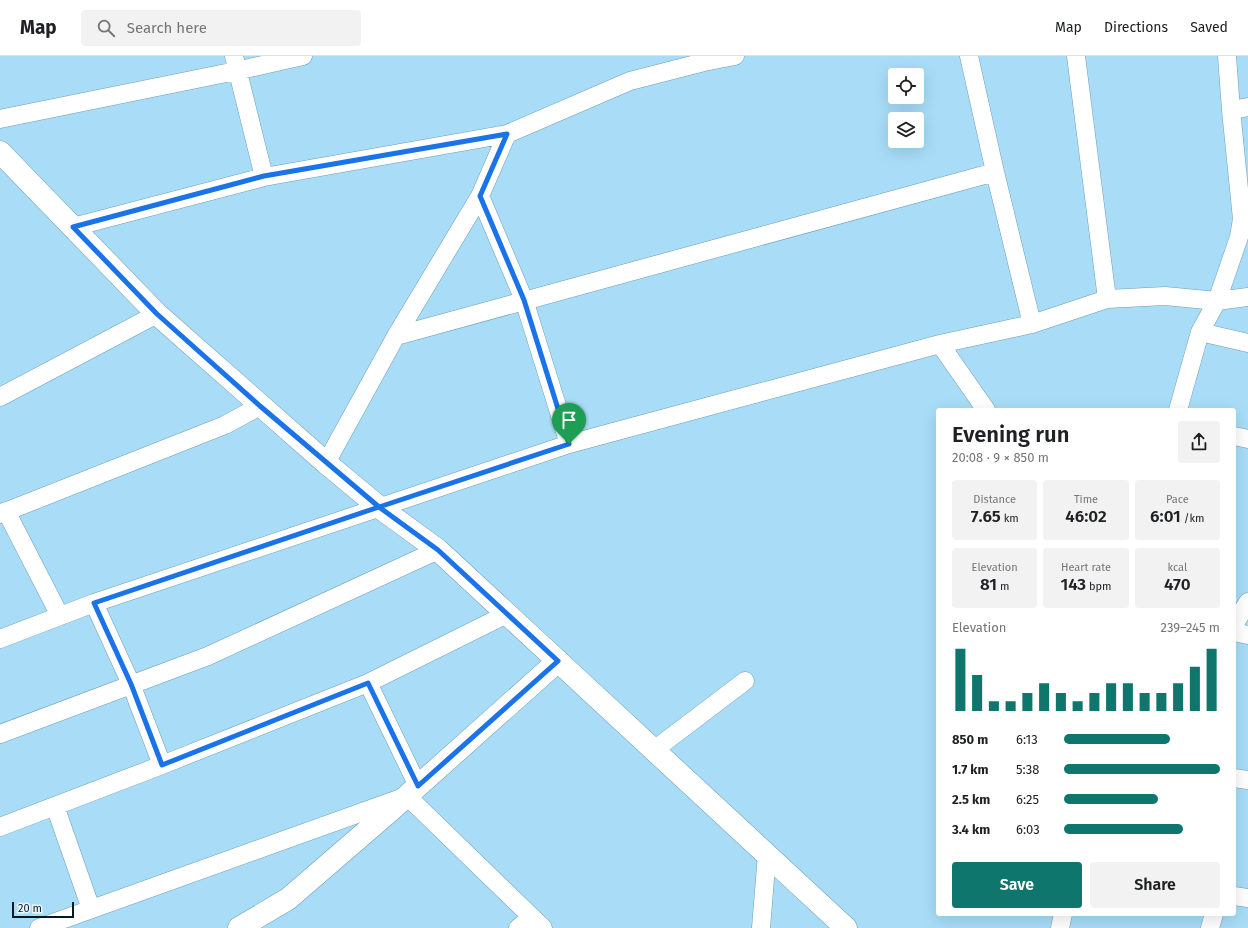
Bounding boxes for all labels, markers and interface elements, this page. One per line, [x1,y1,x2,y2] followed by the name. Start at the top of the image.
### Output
[81,10,361,46] search box
[20,16,57,39] text: Map
[95,17,117,39] icon: search
[127,19,207,37] text: Search here
[1055,19,1082,36] text: Map
[1104,19,1168,36] text: Directions
[1190,19,1228,36] text: Saved
[888,68,924,148] map controls
[888,68,924,104] button: locate
[888,112,924,148] button: layers
[552,403,586,444] pin
[558,409,580,431] icon: arrive
[952,421,1069,448] text: Evening run
[1178,421,1220,463] button: share
[952,450,1049,465] text: 20:08 · 9 × 850 m
[973,493,1016,506] text: Distance
[1074,493,1098,506] text: Time
[1166,493,1189,506] text: Pace
[971,506,1001,527] text: 7.65
[1065,506,1107,527] text: 46:02
[1150,506,1181,527] text: 6:01
[1001,512,1019,525] text: km
[1181,512,1205,525] text: /km
[972,561,1018,574] text: Elevation
[1061,561,1111,574] text: Heart rate
[1167,561,1187,574] text: kcal
[980,574,997,595] text: 81
[1060,574,1086,595] text: 143
[1164,574,1191,595] text: 470
[997,580,1009,593] text: m
[1086,580,1112,593] text: bpm
[952,620,1006,635] text: Elevation
[1161,620,1220,635] text: 239–245 m
[952,732,988,747] text: 850 m
[1016,732,1038,747] text: 6:13
[952,762,988,777] text: 1.7 km
[1016,762,1039,777] text: 5:38
[952,792,990,807] text: 2.5 km
[1016,792,1039,807] text: 6:25
[952,822,990,837] text: 3.4 km
[1016,822,1040,837] text: 6:03
[952,862,1082,908] button: Save
[1090,862,1220,908] button: Share
[12,900,74,919] scale bar
[18,902,42,915] text: 20 m

